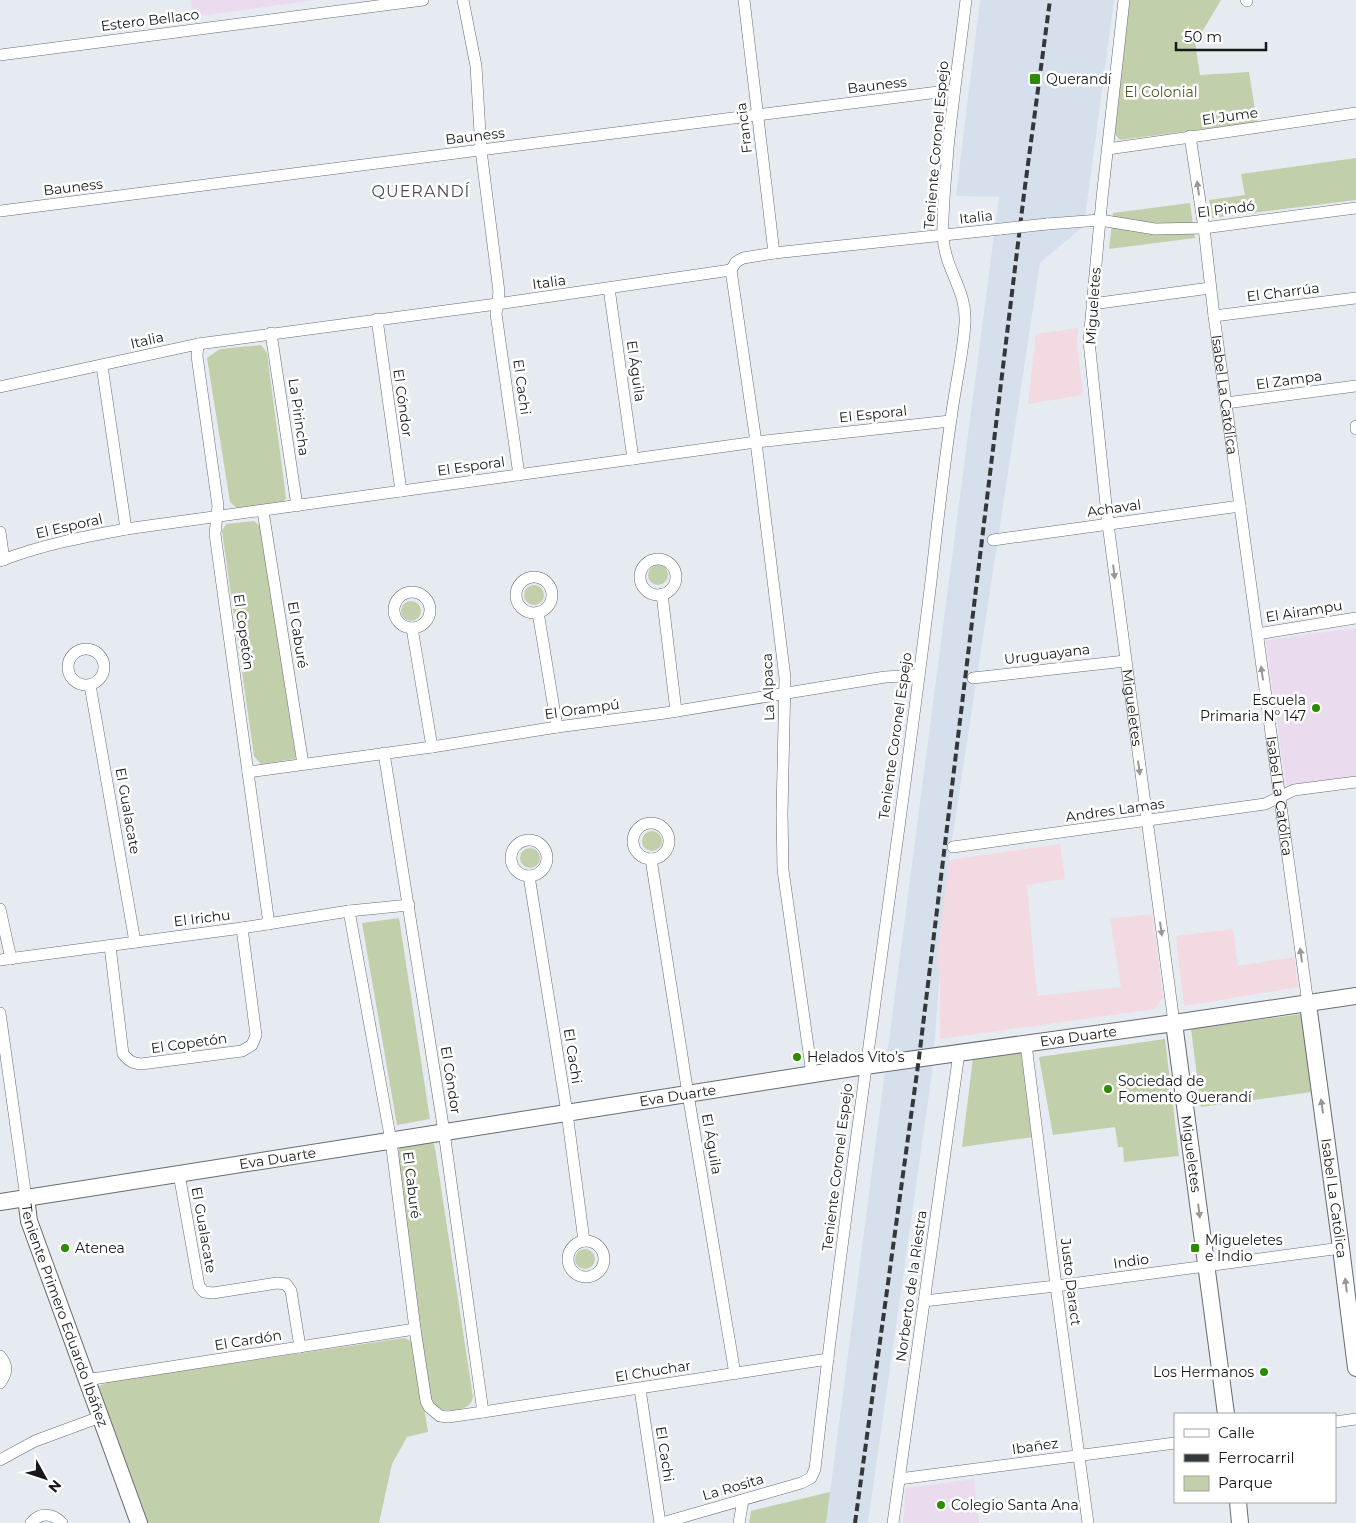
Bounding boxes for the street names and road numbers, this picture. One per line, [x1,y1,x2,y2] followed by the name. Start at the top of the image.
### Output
[100,5,201,35] street label: Estero Bellaco
[920,60,952,230] street label: Teniente Coronel Espejo
[846,72,908,98] street label: Bauness
[732,101,756,155] street label: Francia
[1201,103,1259,129] street label: El Jume
[444,123,506,149] street label: Bauness
[42,174,104,200] street label: Bauness
[1196,196,1256,221] street label: El Pindó
[958,206,994,228] street label: Italia
[1081,267,1105,345] street label: Migueletes
[531,271,567,293] street label: Italia
[1246,279,1320,305] street label: El Charrúa
[129,327,165,353] street label: Italia
[1208,333,1242,456] street label: Isabel La Católica
[623,339,649,403] street label: El Águila
[509,358,535,416] street label: El Cachi
[1255,366,1323,394] street label: El Zampa
[389,368,417,439] street label: El Cóndor
[285,377,313,457] street label: La Pirincha
[838,401,908,427] street label: El Esporal
[436,452,506,480] street label: El Esporal
[1086,495,1142,521] street label: Achaval
[34,510,104,542] street label: El Esporal
[230,593,258,671] street label: El Copetón
[1264,596,1344,626] street label: El Airampu
[284,600,312,670] street label: El Caburé
[1003,640,1091,668] street label: Uruguayana
[874,651,916,821] street label: Teniente Coronel Espejo
[758,653,778,721] street label: La Alpaca
[1118,668,1146,747] street label: Migueletes
[543,695,621,723] street label: El Orampú
[1262,735,1297,857] street label: Isabel La Católica
[112,766,144,856] street label: El Gualacate
[1064,794,1166,826] street label: Andres Lamas
[173,906,231,930] street label: El Irichu
[1039,1022,1118,1051] street label: Eva Duarte
[560,1027,586,1085] street label: El Cachi
[150,1029,228,1057] street label: El Copetón
[437,1045,465,1116] street label: El Cóndor
[638,1081,717,1110] street label: Eva Duarte
[818,1082,856,1252] street label: Teniente Coronel Espejo
[698,1112,726,1176] street label: El Águila
[1177,1114,1205,1194] street label: Migueletes
[1317,1137,1351,1259] street label: Isabel La Católica
[238,1143,317,1173] street label: Eva Duarte
[399,1150,425,1220] street label: El Caburé
[188,1185,220,1275] street label: El Gualacate
[18,1203,112,1429] street label: Teniente Primero Eduardo Ibáñez
[891,1209,931,1363] street label: Norberto de la Riestra
[1057,1236,1085,1327] street label: Justo Daract
[1112,1250,1150,1272] street label: Indio
[213,1326,283,1354] street label: El Cardón
[614,1356,693,1386] street label: El Chuchar
[652,1425,678,1483] street label: El Cachi
[1011,1434,1059,1458] street label: Ibañez
[700,1470,766,1504] street label: La Rosita

